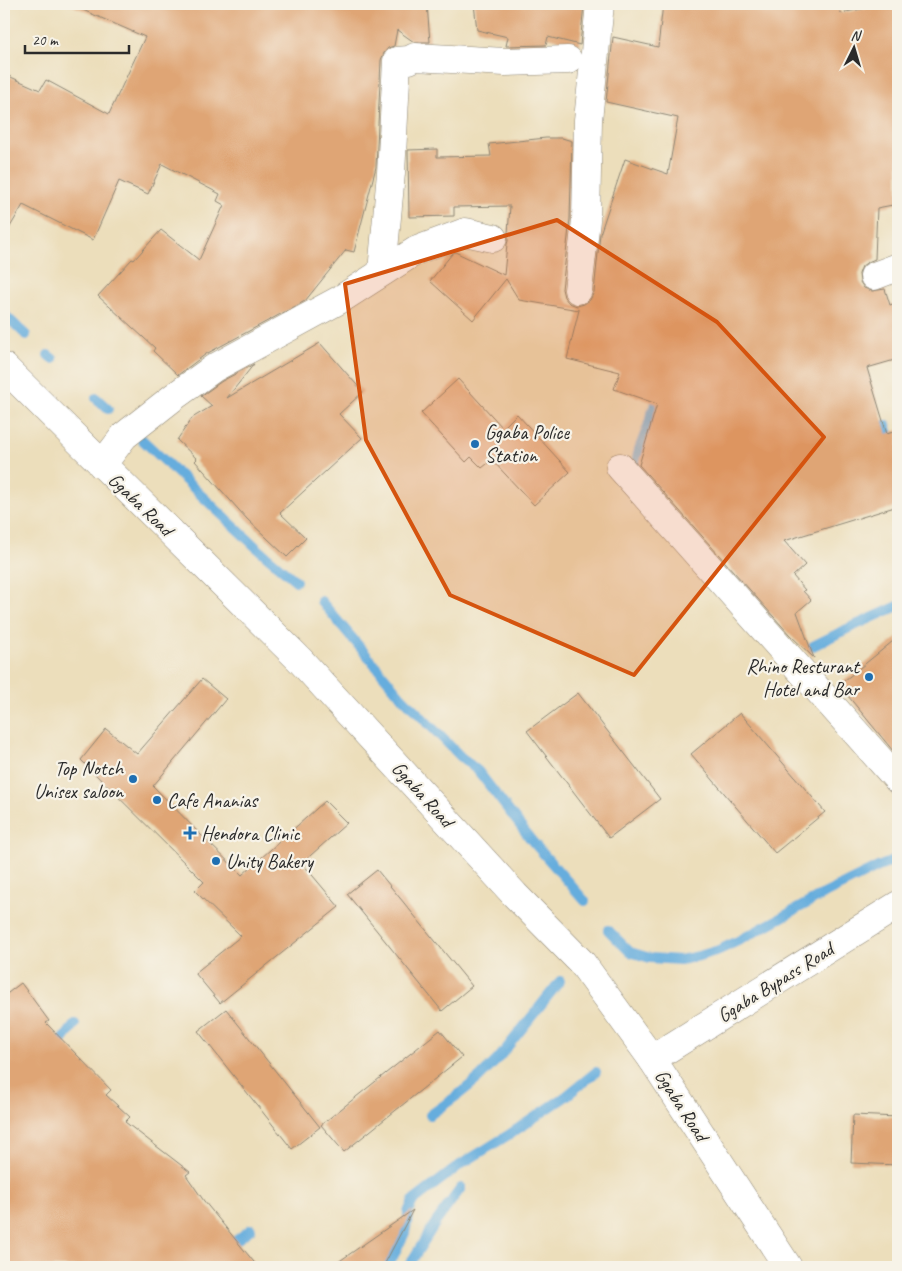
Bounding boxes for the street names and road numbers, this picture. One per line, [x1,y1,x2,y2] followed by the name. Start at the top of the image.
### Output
[103,467,181,544] street label: Ggaba Road
[386,756,461,835] street label: Ggaba Road
[713,935,840,1028] street label: Ggaba Bypass Road
[649,1065,716,1149] street label: Ggaba Road

